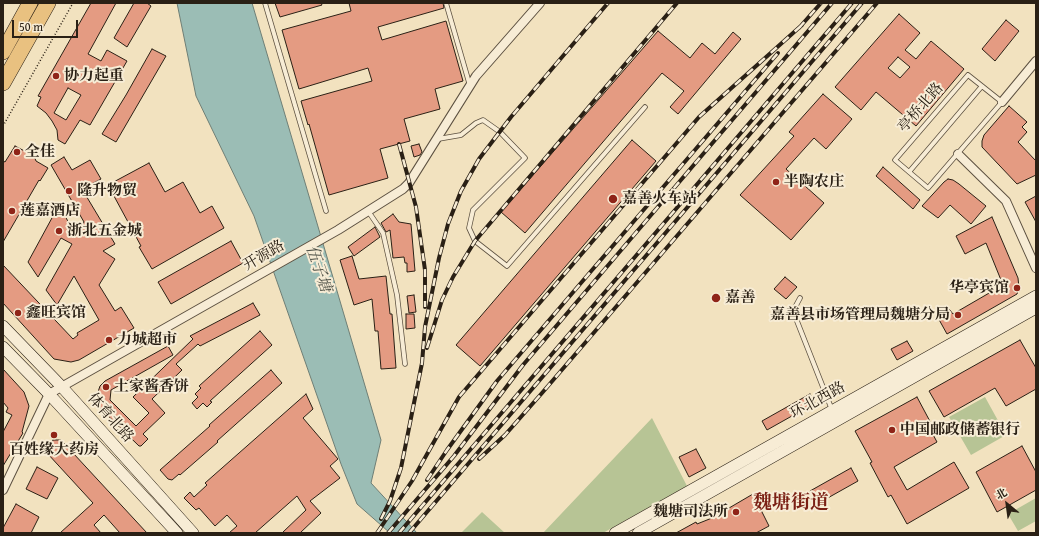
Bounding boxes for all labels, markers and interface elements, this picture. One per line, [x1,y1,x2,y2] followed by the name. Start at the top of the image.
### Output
[14,12,80,38] scale bar
[19,18,43,35] text: 50 m
[64,67,124,85] place label: 协力起重
[51,71,61,81] marker: 协力起重
[895,79,947,137] street label: 亭桥北路
[25,143,55,161] place label: 全佳
[12,147,22,157] marker: 全佳
[784,173,844,191] place label: 半陶农庄
[771,177,781,187] marker: 半陶农庄
[77,182,137,200] place label: 隆升物贸
[64,186,74,196] marker: 隆升物贸
[622,190,697,208] place label: 嘉善火车站
[607,193,619,205] marker: 嘉善火车站
[20,202,80,220] place label: 莲嘉酒店
[7,206,17,216] marker: 莲嘉酒店
[67,222,142,240] place label: 浙北五金城
[54,226,64,236] marker: 浙北五金城
[240,237,288,275] street label: 开源路
[301,243,335,295] water label: 伍子塘
[949,279,1009,297] place label: 华亭宾馆
[1012,283,1022,293] marker: 华亭宾馆
[725,289,755,307] place label: 嘉善
[710,292,722,304] marker: 嘉善
[26,304,86,322] place label: 鑫旺宾馆
[770,306,950,324] place label: 嘉善县市场管理局魏塘分局
[13,308,23,318] marker: 鑫旺宾馆
[953,310,963,320] marker: 嘉善县市场管理局魏塘分局
[117,331,177,349] place label: 力城超市
[104,335,114,345] marker: 力城超市
[114,378,189,396] place label: 土家酱香饼
[787,379,849,423] street label: 环北西路
[101,382,111,392] marker: 土家酱香饼
[83,390,137,446] street label: 体育北路
[900,421,1020,439] place label: 中国邮政储蓄银行
[887,425,897,435] marker: 中国邮政储蓄银行
[49,430,59,440] marker: 百姓缘大药房
[9,441,99,459] place label: 百姓缘大药房
[987,484,1027,524] north arrow
[992,484,1010,503] text: 北
[753,492,829,514] district label: 魏塘街道
[653,503,728,521] place label: 魏塘司法所
[731,507,741,517] marker: 魏塘司法所

